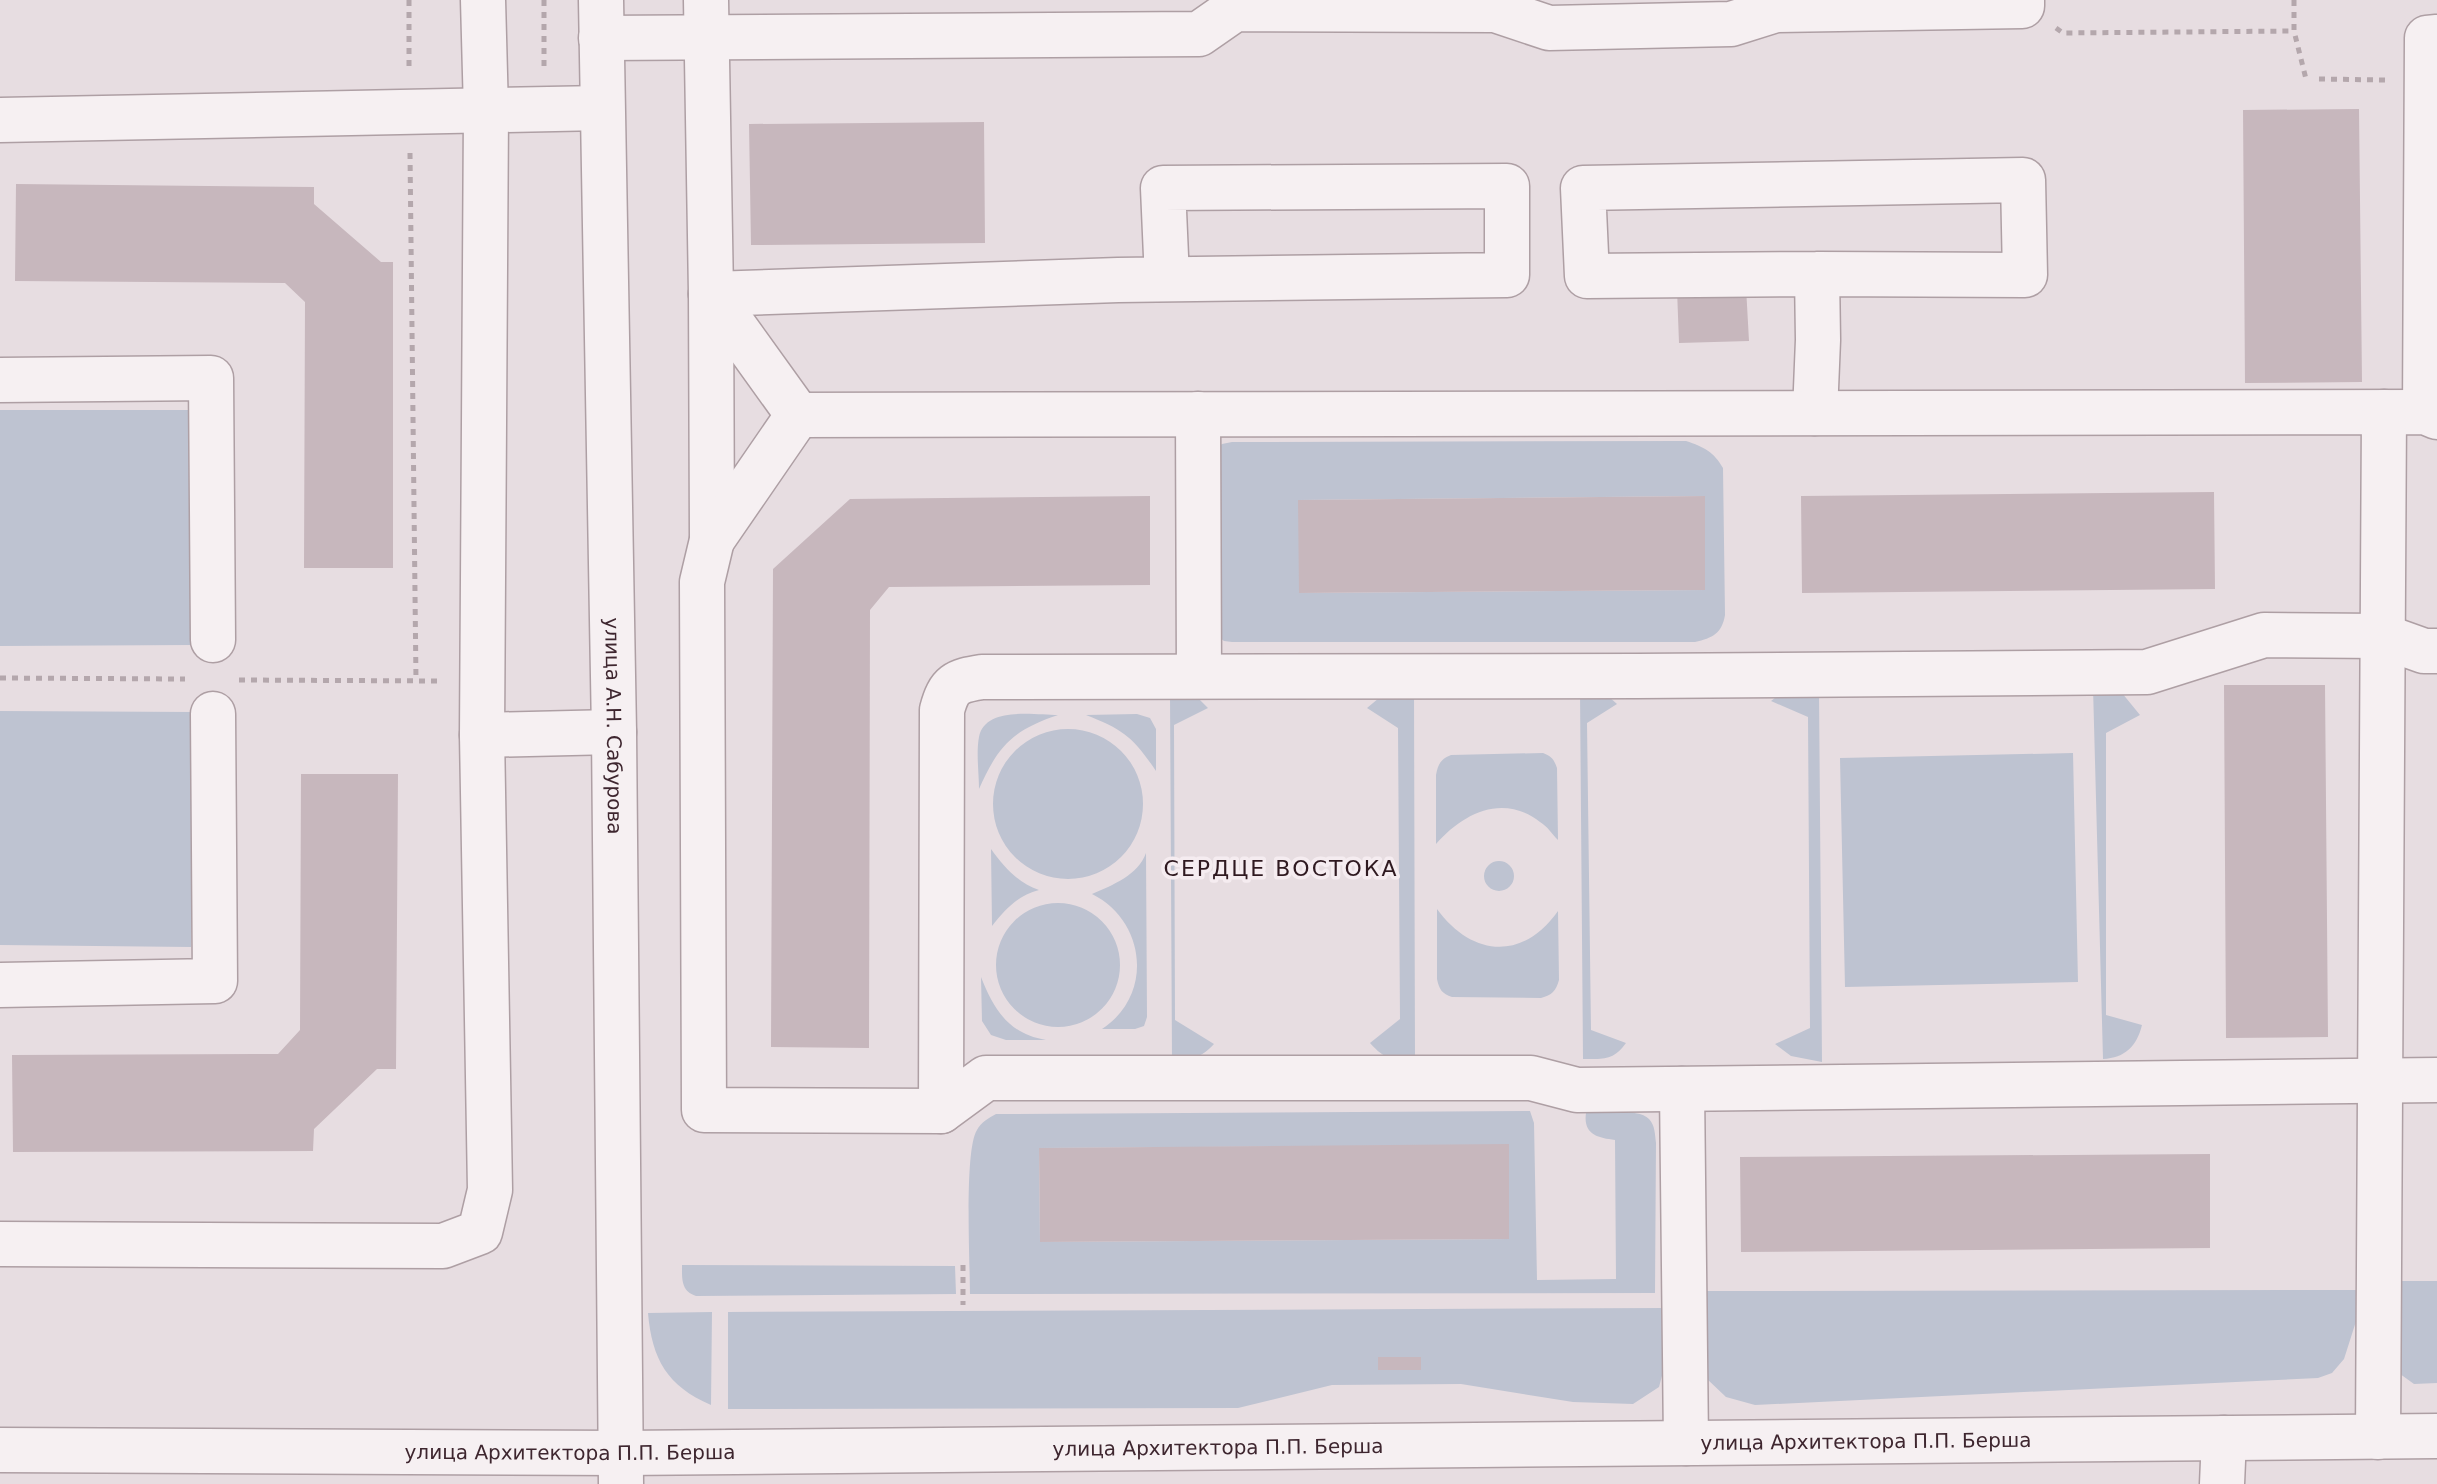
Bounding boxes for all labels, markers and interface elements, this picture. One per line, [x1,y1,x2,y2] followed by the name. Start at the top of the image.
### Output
[600,617,627,835] street label: улица А.Н. Сабурова
[1164,856,1398,881] district label: СЕРДЦЕ ВОСТОКА
[1700,1428,2032,1455] street label: улица Архитектора П.П. Берша
[1052,1434,1384,1461] street label: улица Архитектора П.П. Берша
[404,1440,736,1465] street label: улица Архитектора П.П. Берша

